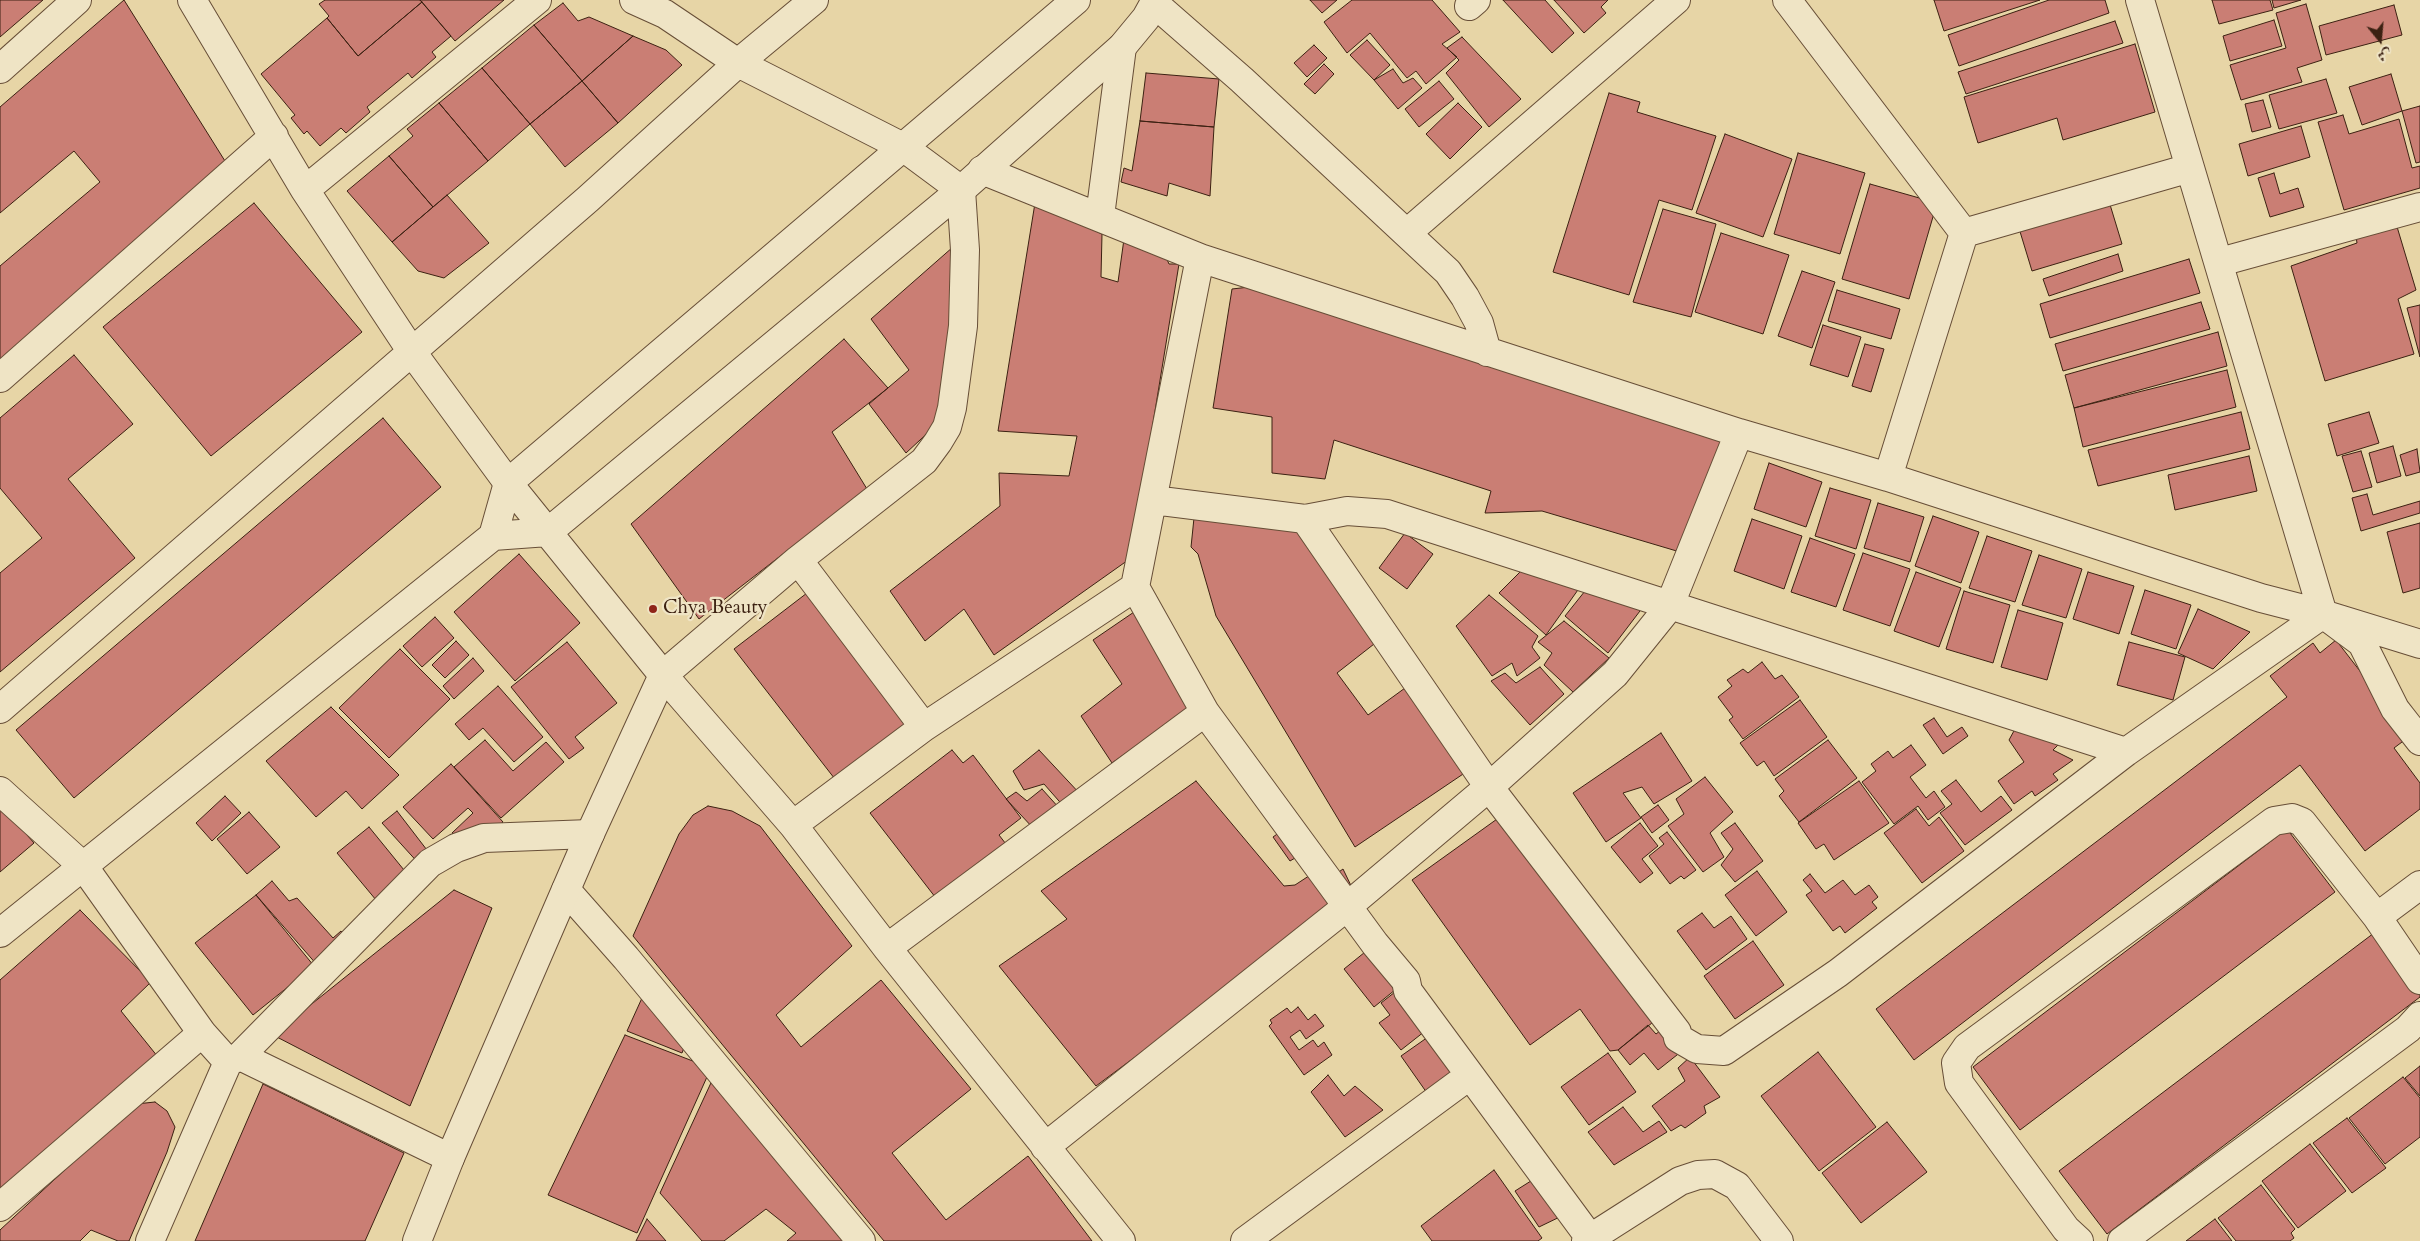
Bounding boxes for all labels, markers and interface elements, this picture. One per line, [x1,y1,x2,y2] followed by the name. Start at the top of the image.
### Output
[2355,15,2405,65] north arrow
[2375,44,2394,66] text: ش
[663,598,768,620] place label: Chya Beauty
[647,603,659,615] marker: Chya Beauty

